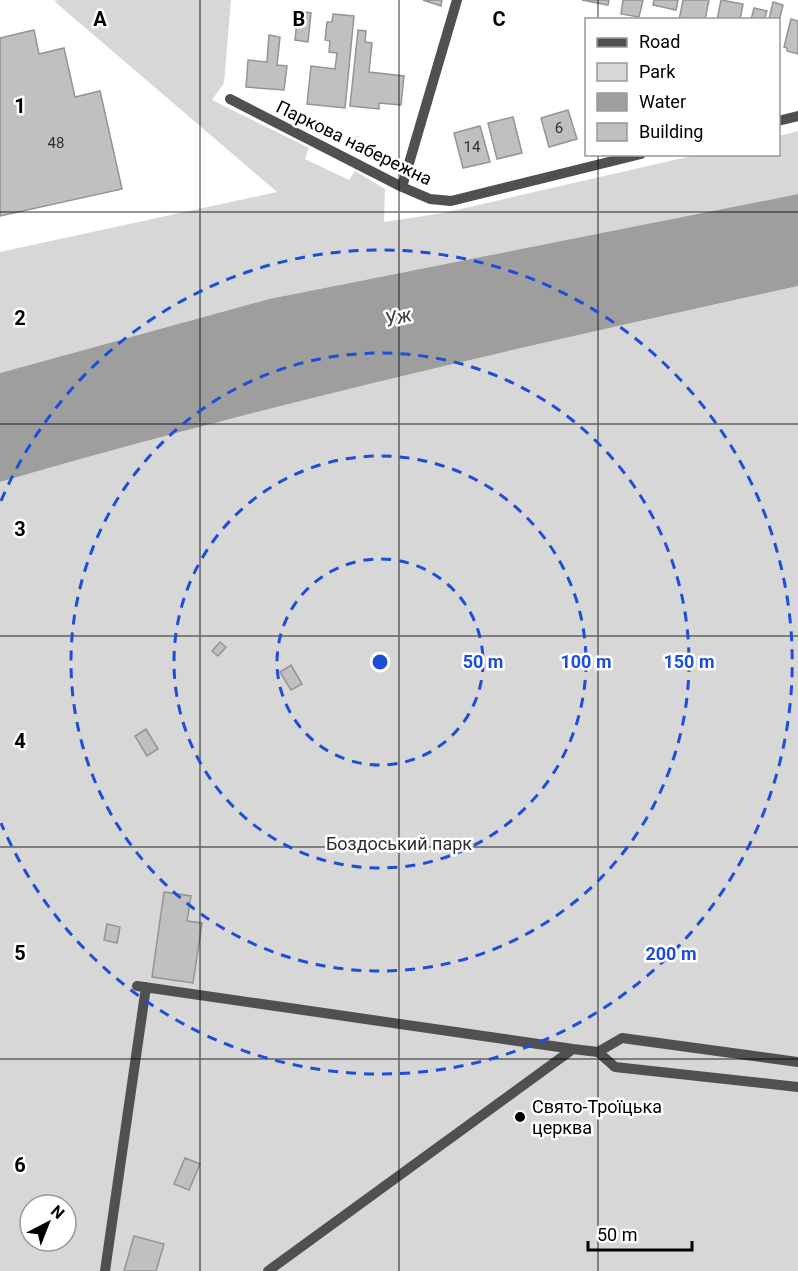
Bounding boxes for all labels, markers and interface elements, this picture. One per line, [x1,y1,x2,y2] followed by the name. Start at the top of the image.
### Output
[93,7,107,31] text: A
[293,7,305,31] text: B
[492,7,506,31] text: C
[585,18,780,156] legend
[639,31,680,52] text: Road
[639,61,676,82] text: Park
[639,91,686,112] text: Water
[14,94,26,118] text: 1
[273,96,435,189] street label: Паркова набережна
[555,119,563,137] house number: 6
[639,121,703,142] text: Building
[48,134,64,152] house number: 48
[464,138,481,156] house number: 14
[382,302,415,332] water label: Уж
[14,306,26,330] text: 2
[14,517,26,541] text: 3
[463,651,503,672] text: 50 m
[560,651,612,672] text: 100 m
[663,651,715,672] text: 150 m
[370,652,390,672] centre of rings
[14,729,26,753] text: 4
[326,833,472,854] park label: Боздоський парк
[14,941,26,965] text: 5
[645,943,697,964] text: 200 m
[532,1096,662,1138] place label: Свято-Троїцька церква
[513,1110,527,1124] marker: Свято-Троїцька церква
[14,1153,26,1177] text: 6
[18,1193,78,1253] north arrow
[47,1201,68,1223] text: N
[588,1214,692,1252] scale bar
[597,1224,637,1245] text: 50 m

